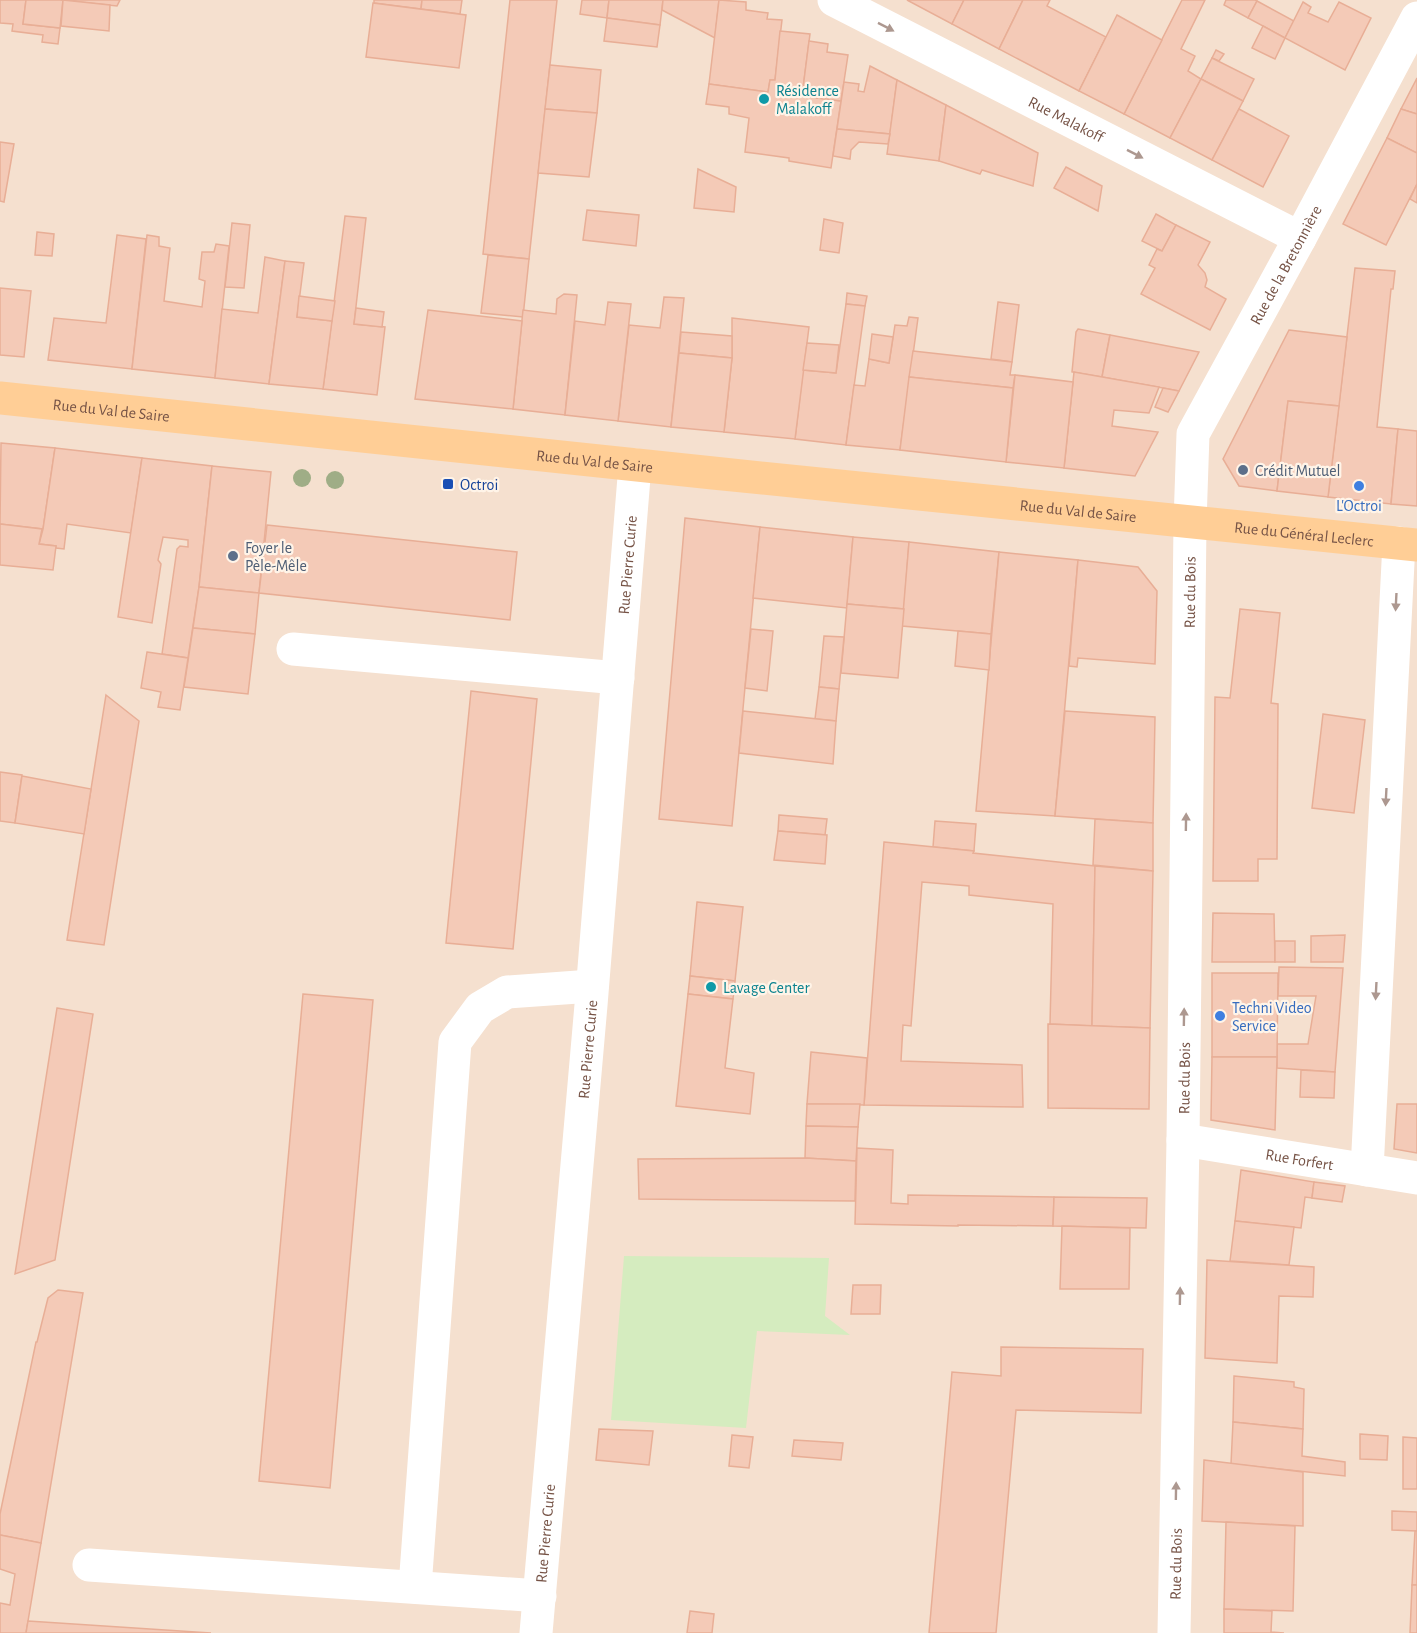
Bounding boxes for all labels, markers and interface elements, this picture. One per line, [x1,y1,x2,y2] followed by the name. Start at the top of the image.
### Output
[878,22,895,31] one-way arrow
[776,83,839,117] place label: Résidence Malakoff
[757,92,771,106] marker: Résidence Malakoff
[1026,94,1107,146] street label: Rue Malakoff
[1126,149,1143,158] one-way arrow
[1247,203,1325,327] street label: Rue de la Bretonnière
[52,397,171,425] street label: Rue du Val de Saire
[535,447,654,476] street label: Rue du Val de Saire
[1236,463,1250,477] marker: Crédit Mutuel
[1255,463,1340,479] place label: Crédit Mutuel
[441,477,455,491] marker: Octroi
[460,477,498,493] place label: Octroi
[1352,479,1366,493] marker: L'Octroi
[1019,497,1137,525] street label: Rue du Val de Saire
[1336,498,1382,514] place label: L'Octroi
[616,515,640,615] street label: Rue Pierre Curie
[1233,519,1374,550] street label: Rue du Général Leclerc
[245,540,307,574] place label: Foyer le Pèle-Mêle
[226,549,240,563] marker: Foyer le Pèle-Mêle
[1182,556,1199,628] street label: Rue du Bois
[1392,592,1401,611] one-way arrow
[1382,787,1391,806] one-way arrow
[1182,812,1191,831] one-way arrow
[704,980,718,994] marker: Lavage Center
[723,980,810,996] place label: Lavage Center
[1372,982,1381,1001] one-way arrow
[576,999,600,1099] street label: Rue Pierre Curie
[1232,1000,1312,1034] place label: Techni Video Service
[1180,1007,1189,1026] one-way arrow
[1213,1009,1227,1023] marker: Techni Video Service
[1176,1042,1193,1114] street label: Rue du Bois
[1264,1147,1334,1173] street label: Rue Forfert
[1175,1286,1185,1305] one-way arrow
[1172,1481,1181,1500] one-way arrow
[533,1483,558,1584] street label: Rue Pierre Curie
[1168,1528,1185,1600] street label: Rue du Bois

